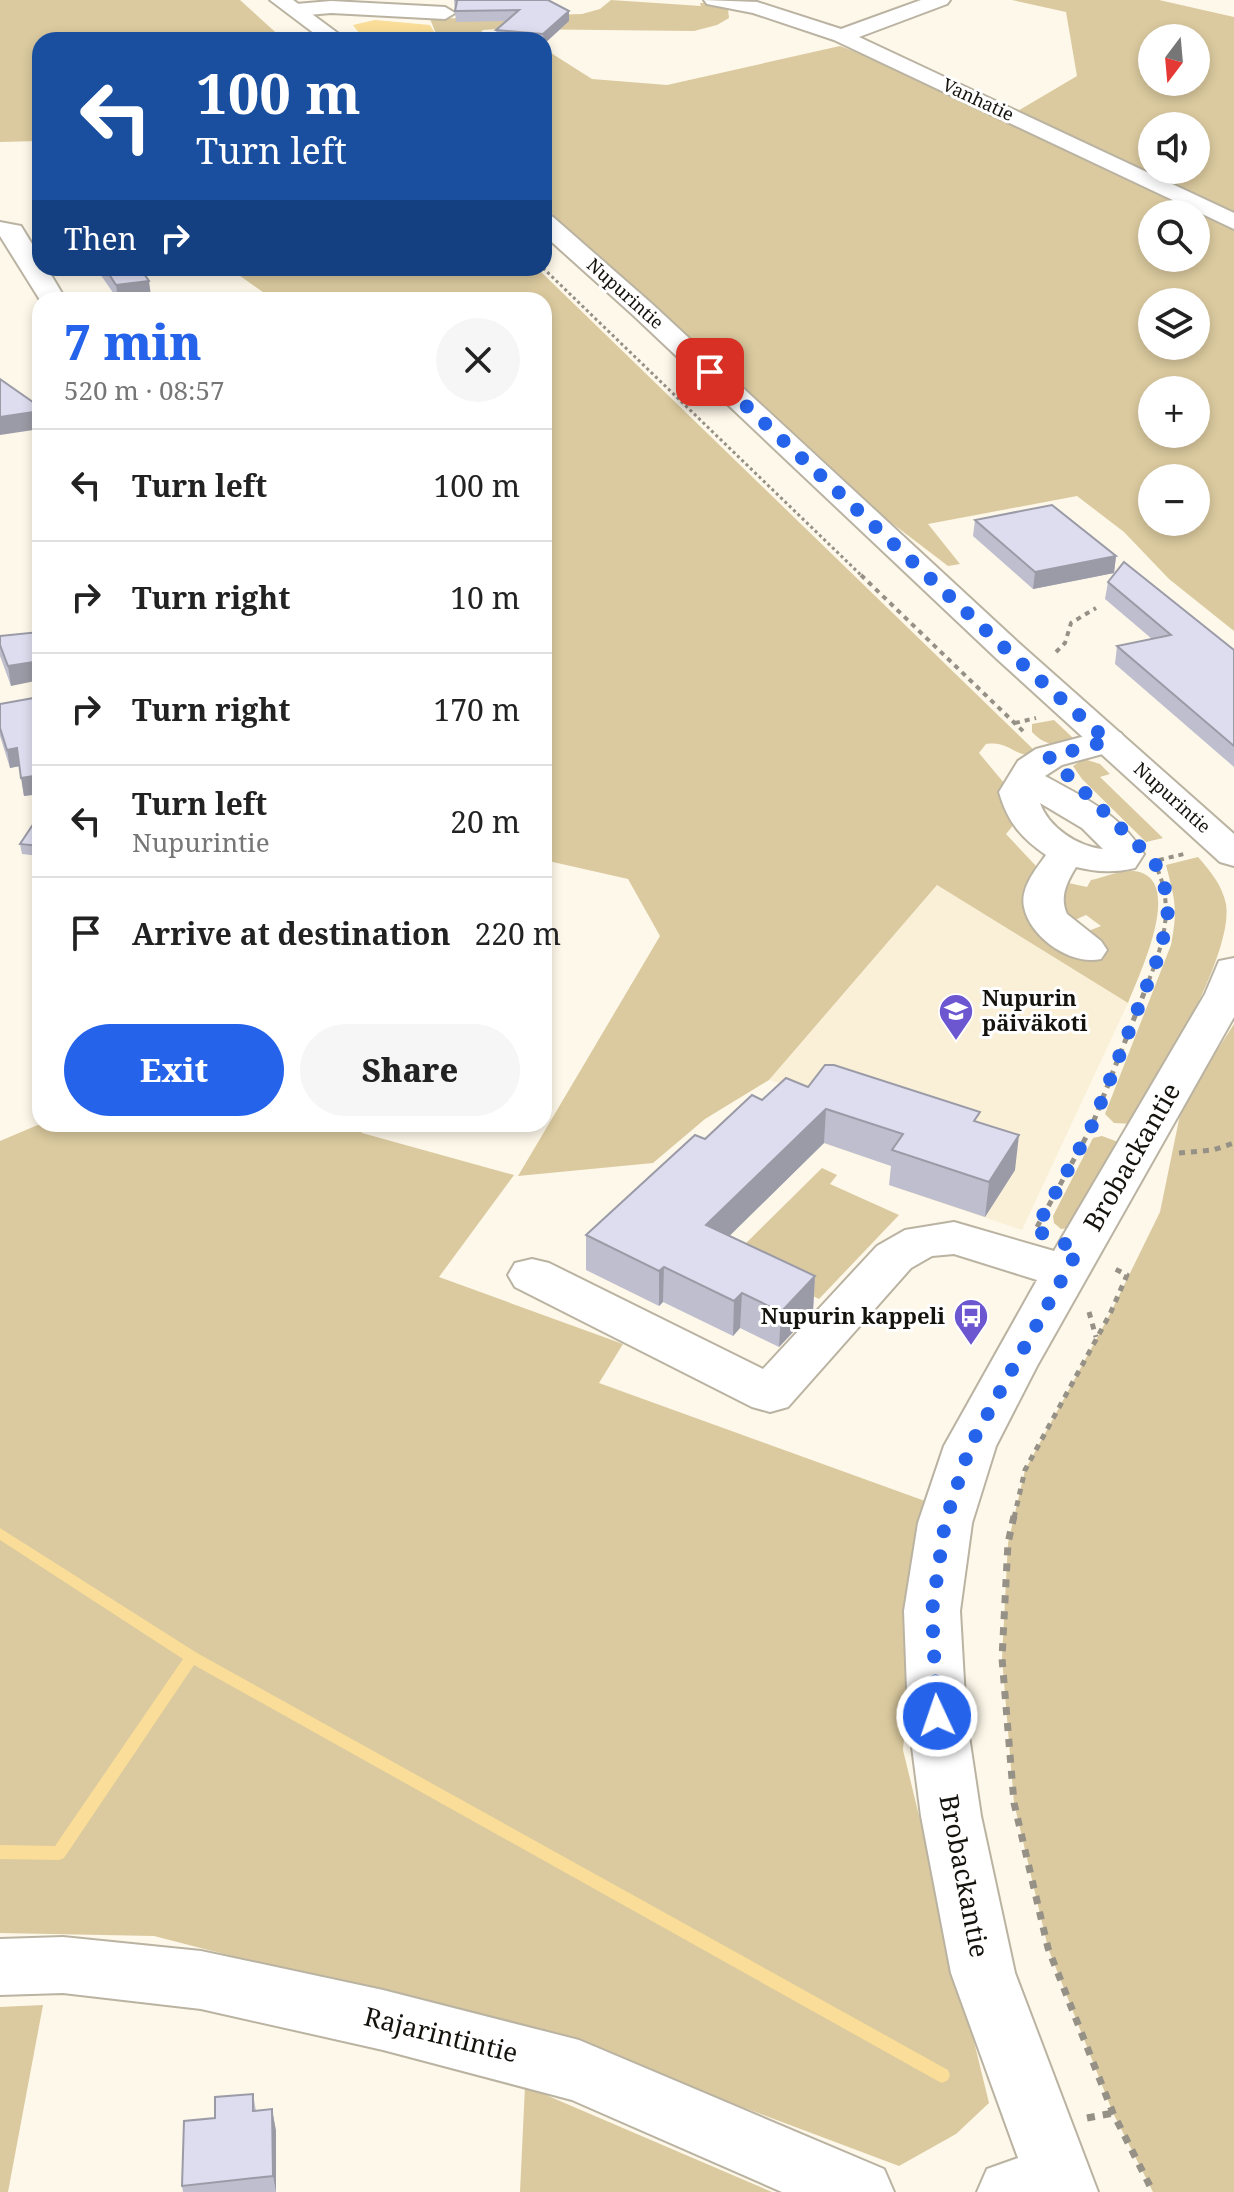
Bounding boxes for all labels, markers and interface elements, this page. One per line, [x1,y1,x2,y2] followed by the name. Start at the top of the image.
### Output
[1138,24,1210,96] north arrow
[1138,24,1210,536] map controls
[196,54,361,130] text: 100 m
[64,64,168,168] icon: left
[939,72,1018,126] street label: Vanhatie
[1138,112,1210,184] button: sound
[196,126,347,175] text: Turn left
[1138,200,1210,272] button: search
[153,216,197,260] icon: right
[64,218,137,259] text: Then
[582,252,669,334] street label: Nupurintie
[1138,288,1210,360] button: layers
[64,309,202,374] text: 7 min
[436,318,520,402] button: close
[676,338,744,406] pin
[688,350,732,394] icon: arrive
[64,372,225,408] text: 520 m · 08:57
[1138,376,1210,448] button: +
[64,463,108,507] icon: left
[1138,464,1210,536] button: −
[132,465,267,506] text: Turn left
[434,465,520,506] text: 100 m
[64,575,108,619] icon: right
[132,577,290,618] text: Turn right
[450,577,520,618] text: 10 m
[64,687,108,731] icon: right
[132,689,290,730] text: Turn right
[434,689,520,730] text: 170 m
[1129,756,1216,838] street label: Nupurintie
[132,783,267,824] text: Turn left
[64,799,108,843] icon: left
[450,801,520,842] text: 20 m
[132,824,270,860] text: Nupurintie
[64,911,108,955] icon: arrive
[132,913,451,954] text: Arrive at destination
[475,913,561,954] text: 220 m
[982,982,1088,1037] place label: Nupurin päiväkoti
[937,992,975,1042] school or university icon: Nupurin päiväkoti
[64,1024,284,1116] button: Exit
[300,1024,520,1116] button: Share
[1074,1076,1188,1237] street label: Brobackantie
[952,1297,990,1347] bus stop icon: Nupurin kappeli
[761,1300,945,1330] place label: Nupurin kappeli
[895,1674,979,1758] position arrow
[932,1791,998,1961] street label: Brobackantie
[361,1998,522,2070] street label: Rajarintintie

